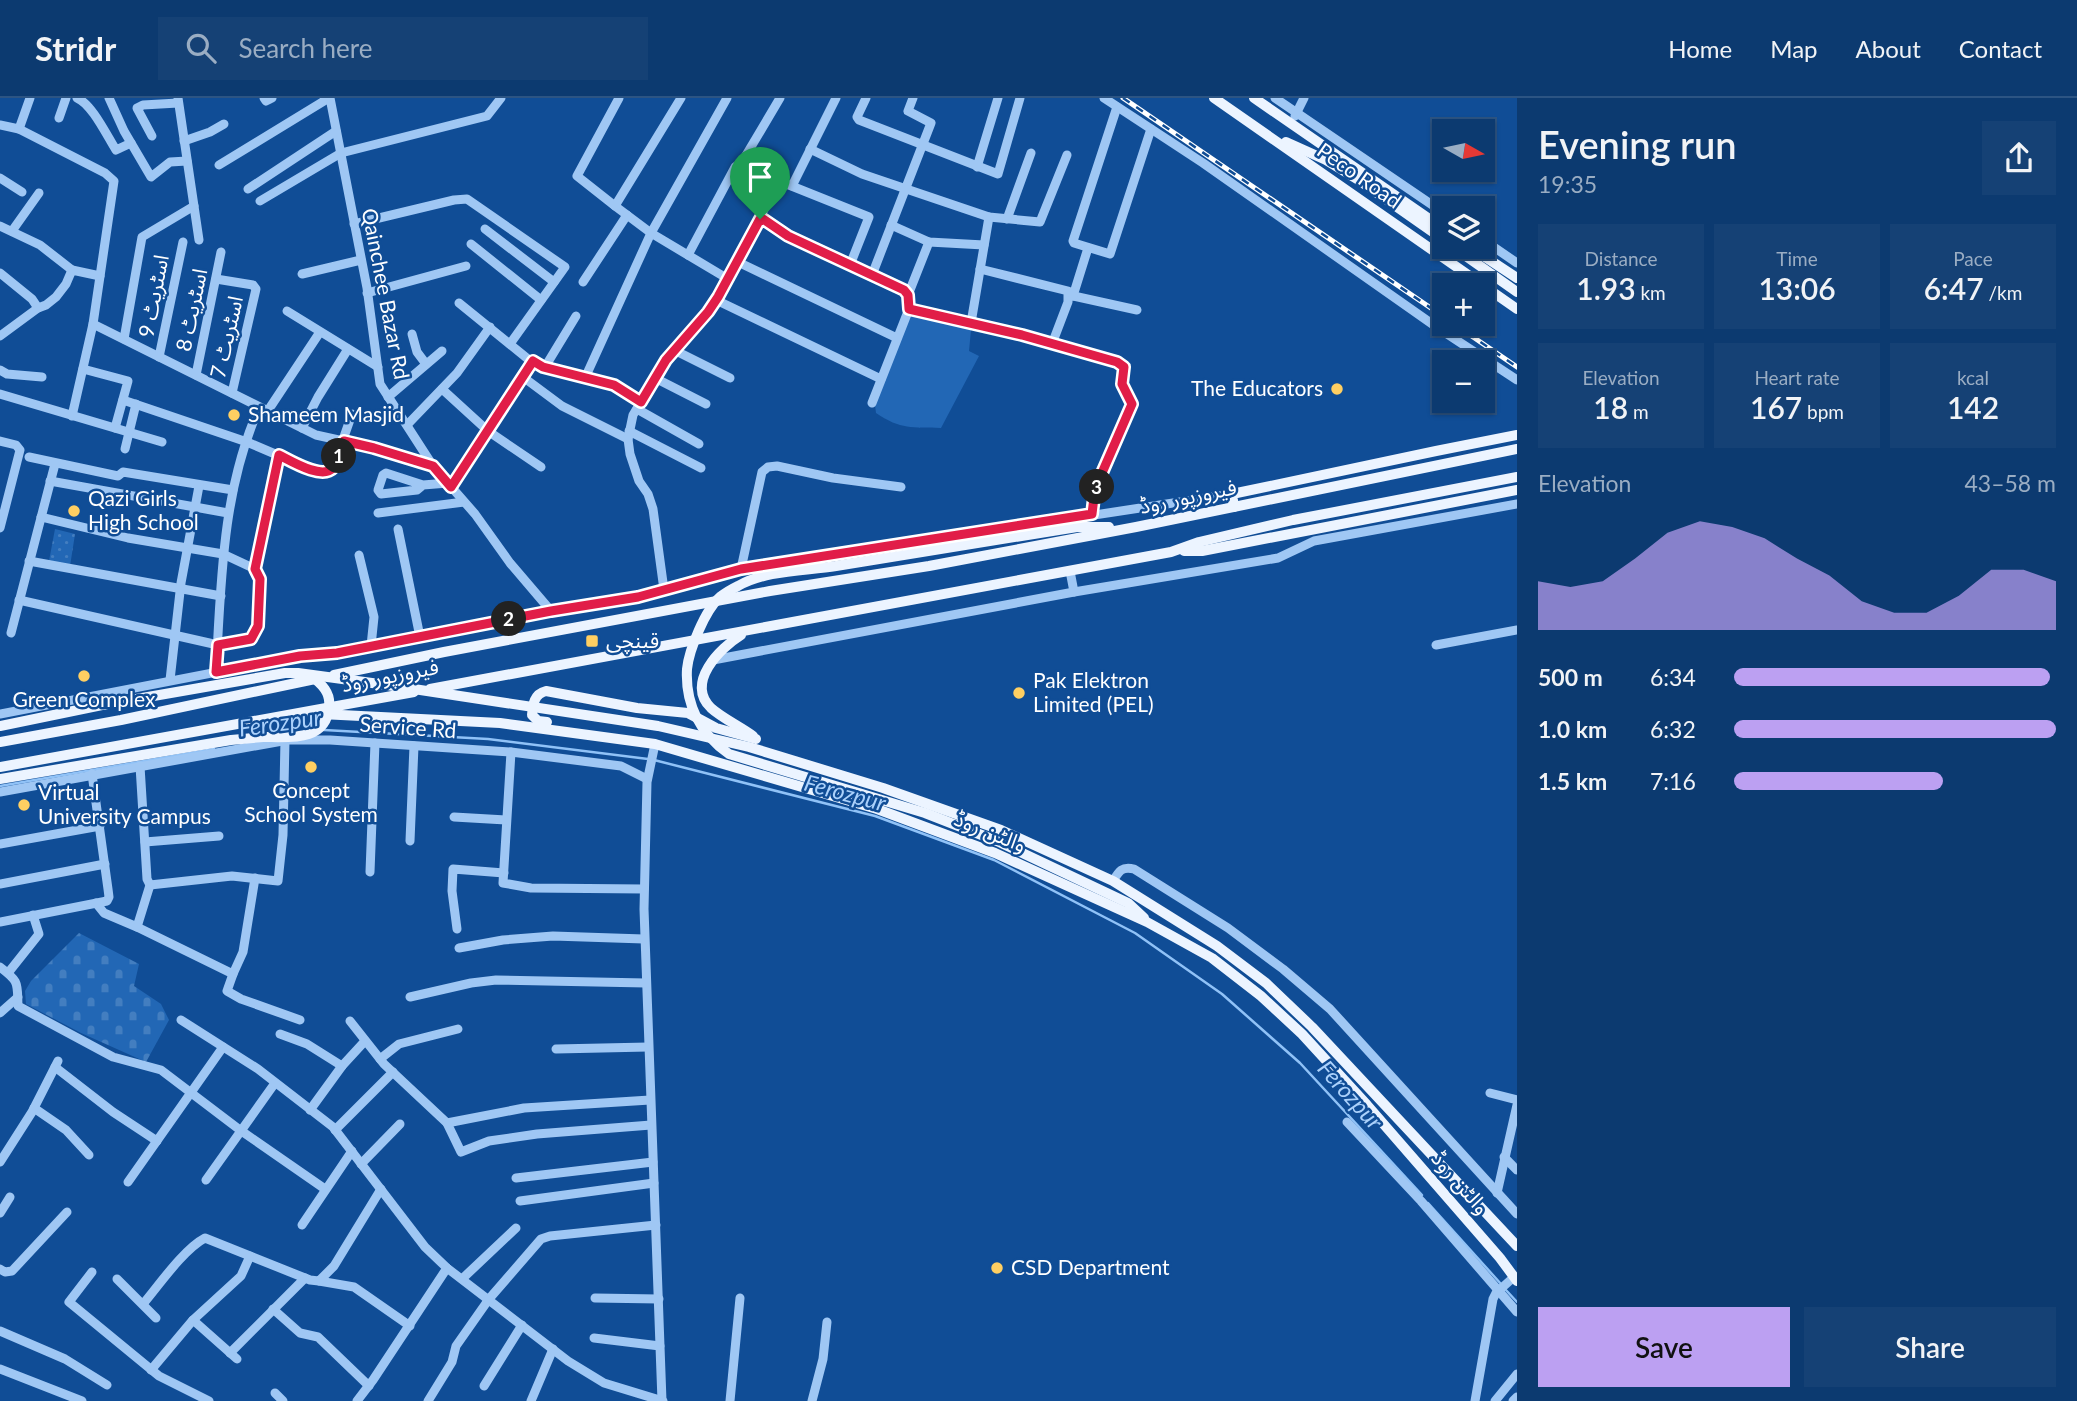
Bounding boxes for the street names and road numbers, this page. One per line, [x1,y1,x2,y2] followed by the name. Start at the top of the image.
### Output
[1313,137,1407,213] street label: Peco Road
[358,206,415,381] street label: Qainchee Bazar Rd
[132,252,174,339] street label: اسٹریٹ 9
[170,266,212,353] street label: اسٹریٹ 8
[204,293,248,381] street label: اسٹریٹ 7
[1137,473,1239,520] street label: فیروزپور روڈ
[339,653,441,698] street label: فیروزپور روڈ
[359,711,457,742] street label: Service Rd
[951,805,1030,857] street label: والٹن روڈ
[1426,1145,1495,1219] street label: والٹن روڈ

